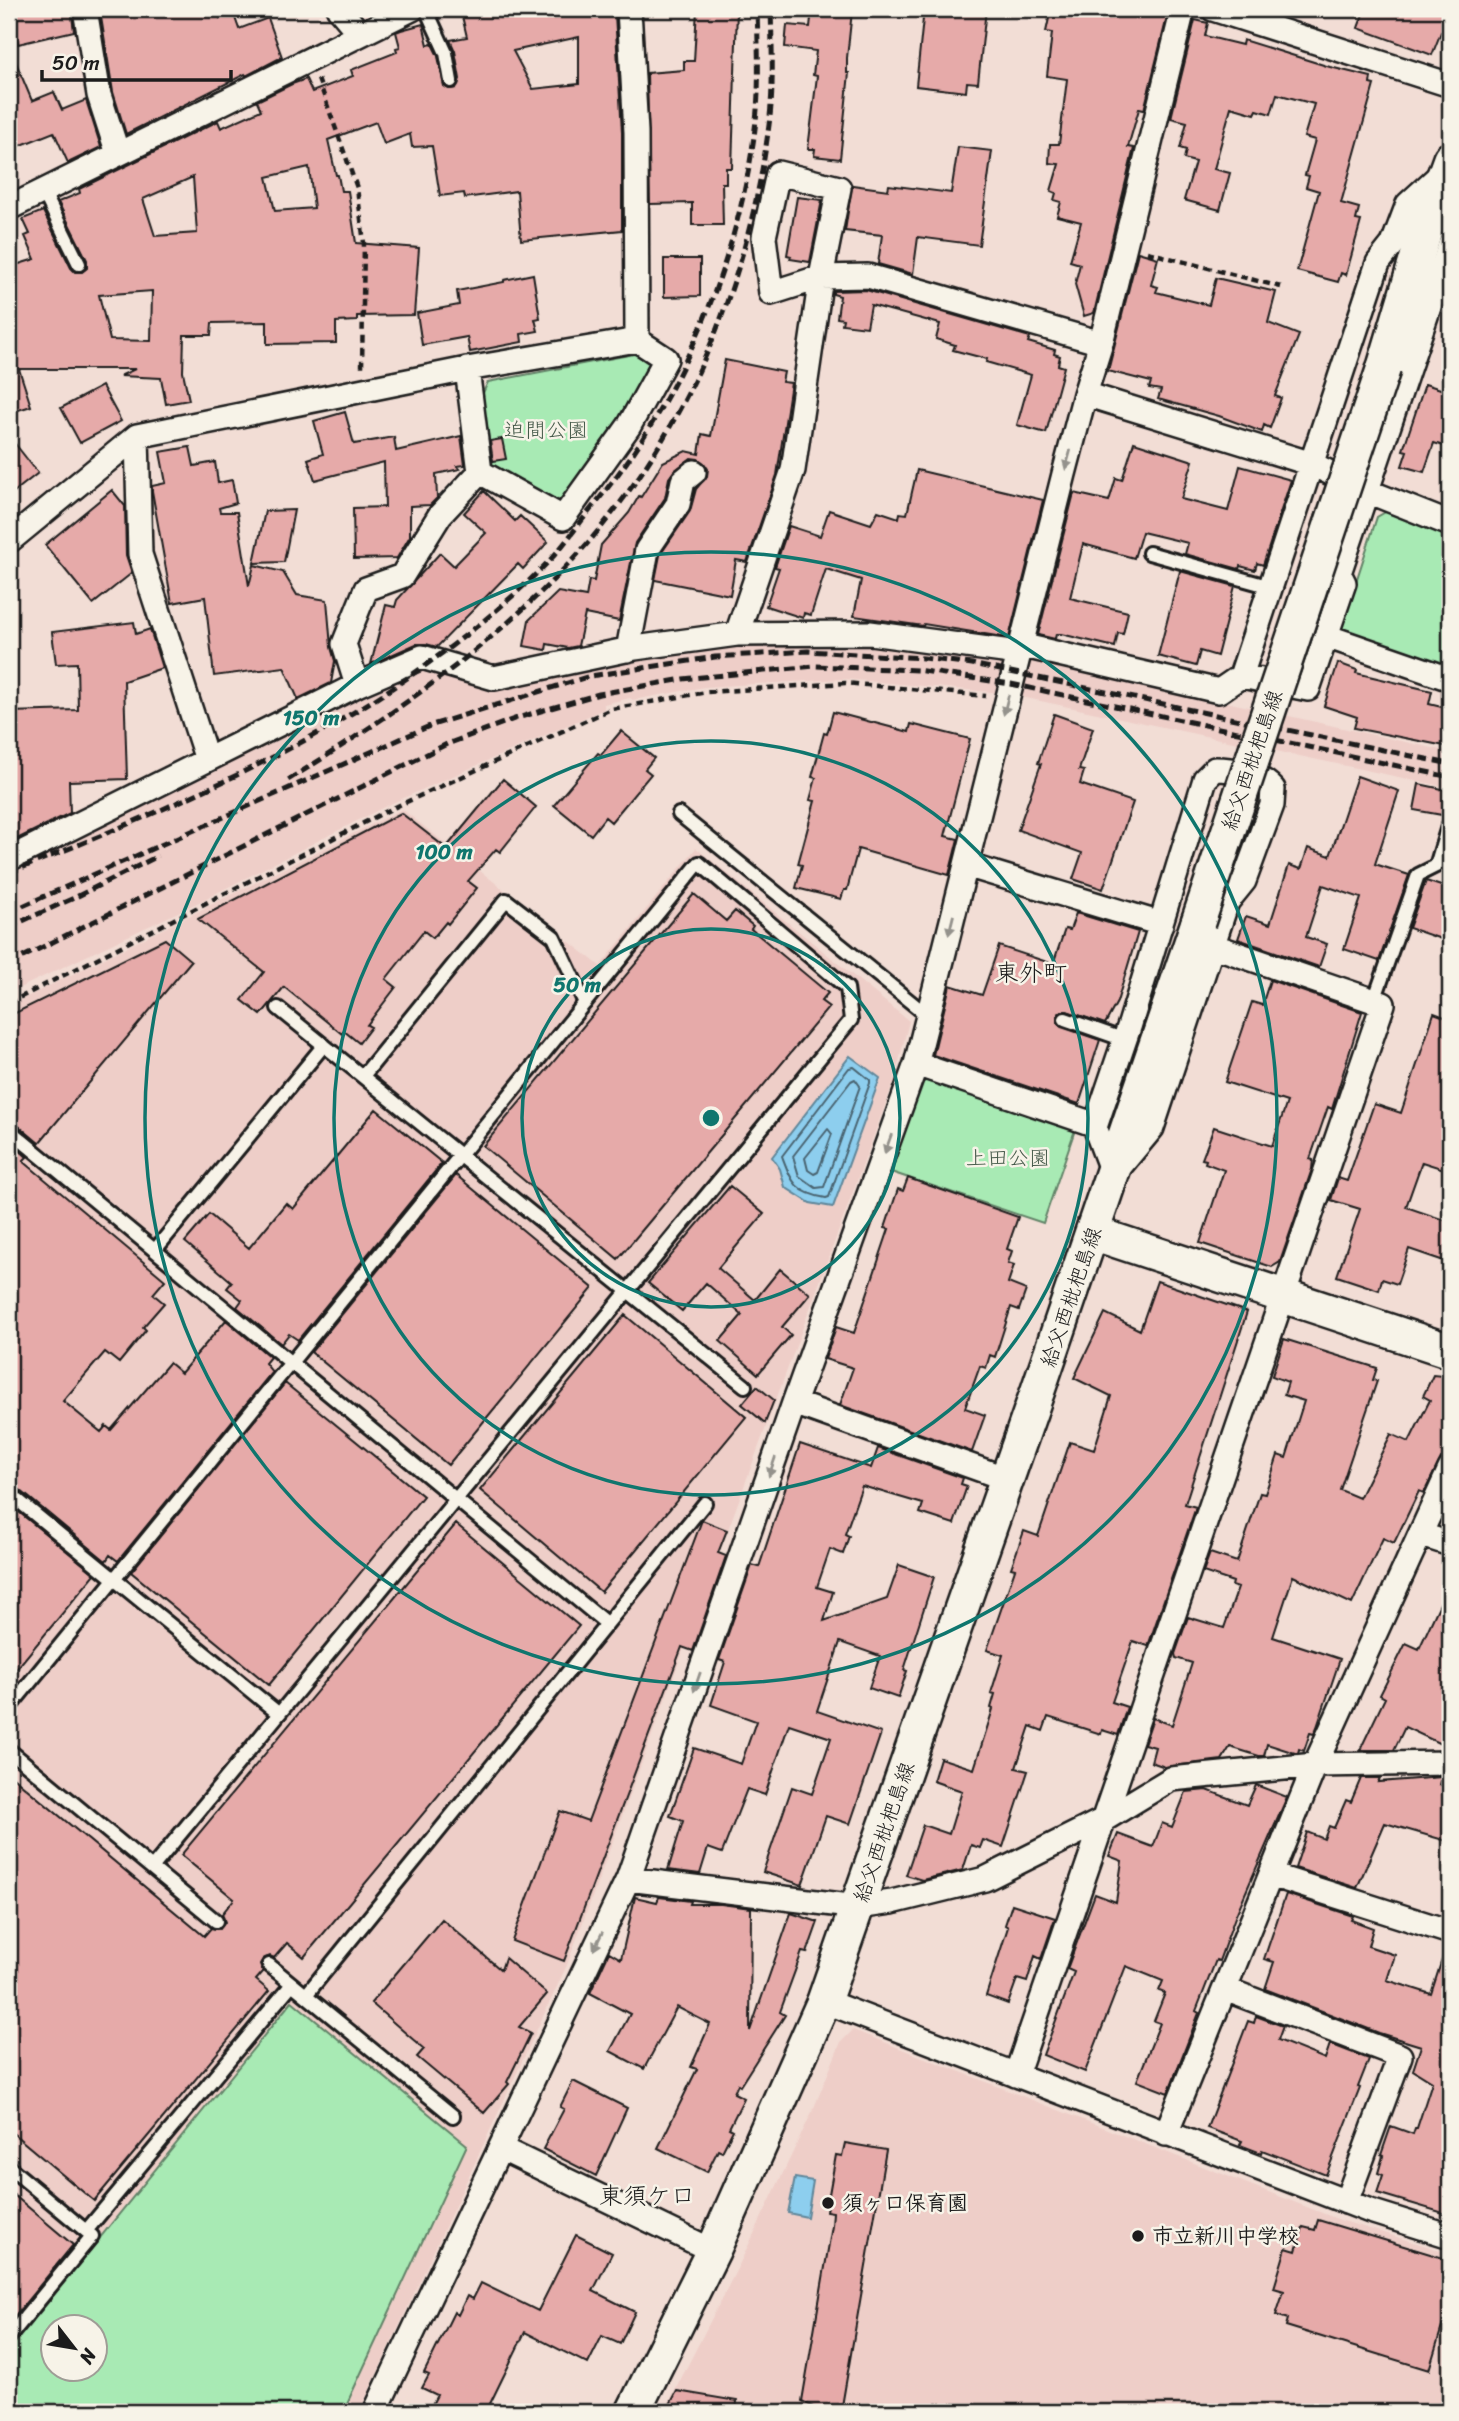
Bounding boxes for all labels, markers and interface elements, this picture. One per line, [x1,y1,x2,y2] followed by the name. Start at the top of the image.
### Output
[42,38,231,82] scale bar
[52,44,100,82] text: 50 m
[504,411,588,449] park label: 迫間公園
[1062,450,1072,471] one-way arrow
[1210,684,1294,836] street label: 給父西枇杷島線
[1000,694,1011,716] one-way arrow
[283,699,340,737] text: 150 m
[415,833,473,871] text: 100 m
[945,914,956,936] one-way arrow
[995,952,1067,994] district label: 東外町
[553,966,602,1004] text: 50 m
[699,1106,723,1130] centre of rings
[882,1133,893,1154] one-way arrow
[966,1139,1050,1177] park label: 上田公園
[1029,1221,1113,1373] street label: 給父西枇杷島線
[766,1457,777,1478] one-way arrow
[691,1672,702,1693] one-way arrow
[842,1756,926,1908] street label: 給父西枇杷島線
[592,1931,603,1951] one-way arrow
[599,2175,695,2217] district label: 東須ケ口
[842,2184,968,2222] place label: 須ヶ口保育園
[820,2195,836,2211] marker: 須ヶ口保育園
[1152,2217,1299,2255] place label: 市立新川中学校
[1130,2228,1146,2244] marker: 市立新川中学校
[38,2312,108,2382] north arrow
[70,2341,106,2371] text: N

